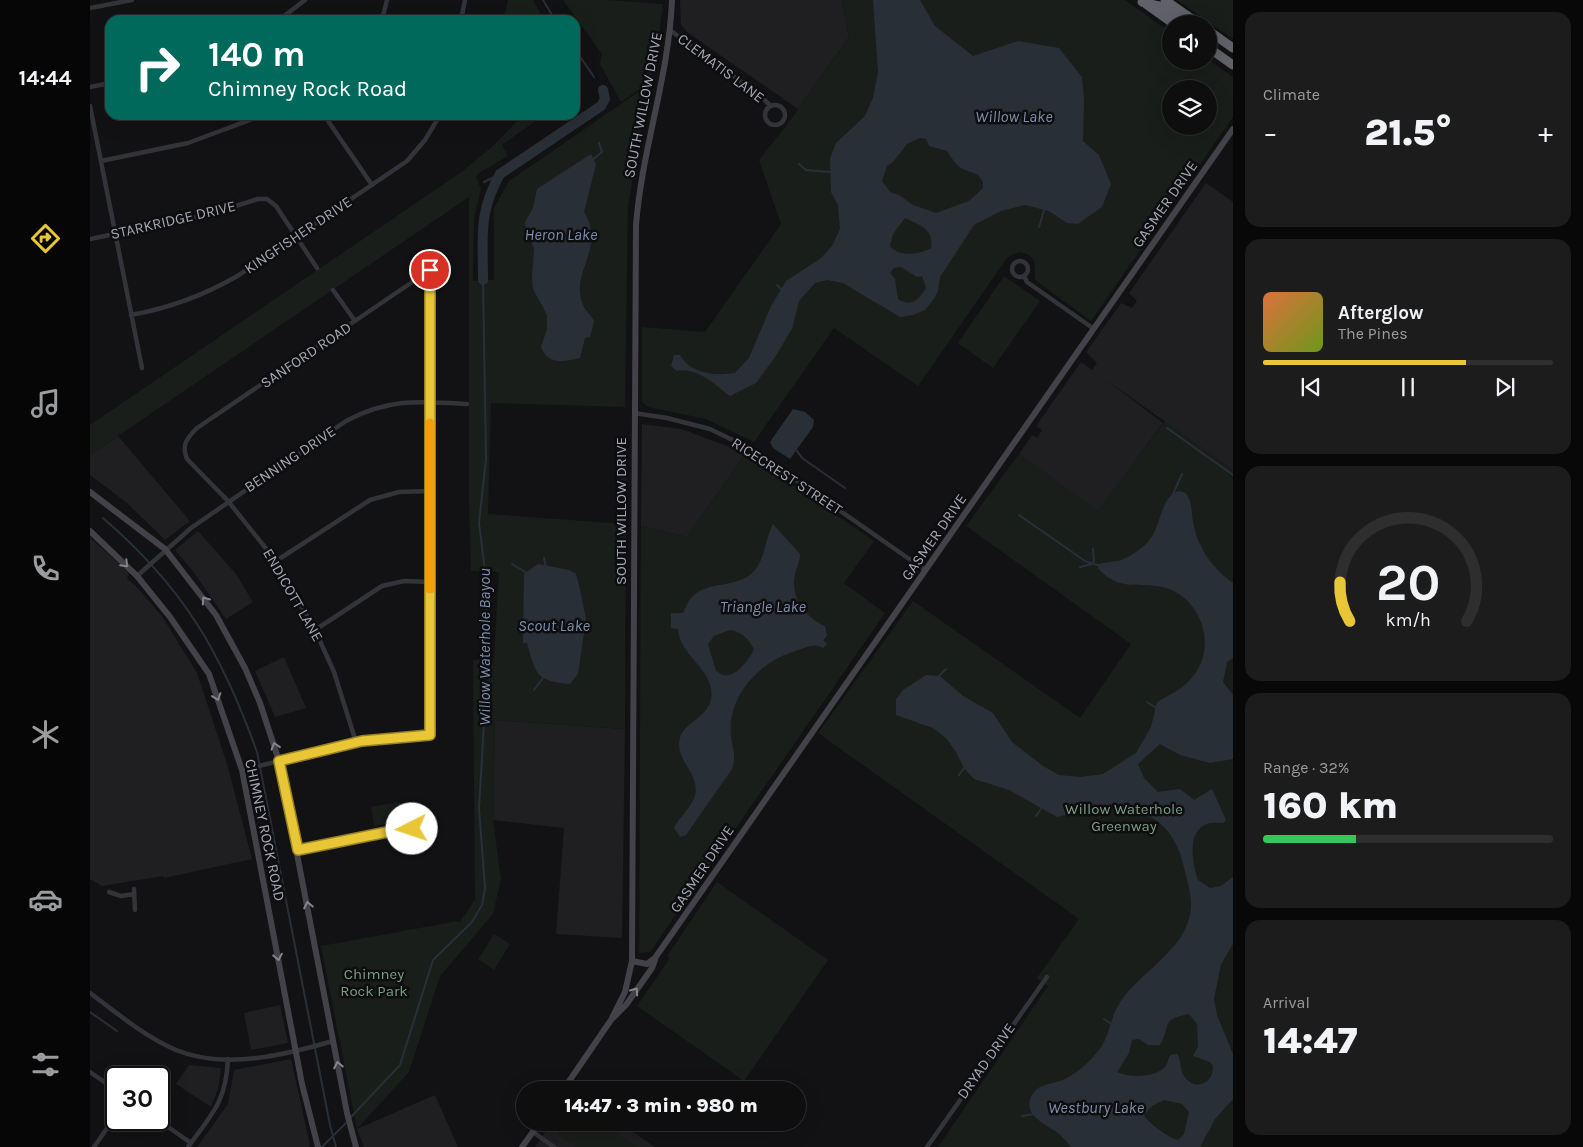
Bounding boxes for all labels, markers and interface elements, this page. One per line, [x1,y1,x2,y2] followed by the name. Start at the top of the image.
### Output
[1162,15,1217,135] map controls
[1162,15,1217,70] button: sound
[674,30,768,106] street label: CLEMATIS LANE
[620,31,666,179] street label: SOUTH WILLOW DRIVE
[208,34,306,75] text: 140 m
[125,35,190,100] icon: right
[18,65,72,91] text: 14:44
[208,76,407,102] text: Chimney Rock Road
[1162,80,1217,135] button: layers
[1263,85,1320,104] text: Climate
[975,107,1053,126] water label: Willow Lake
[1364,110,1452,155] text: 21.5°
[1263,116,1278,149] text: −
[1538,116,1553,149] text: +
[1129,157,1201,251] street label: GASMER DRIVE
[241,192,355,278] street label: KINGFISHER DRIVE
[109,197,237,243] street label: STARKRIDGE DRIVE
[28,221,63,256] icon: directions
[525,225,598,244] water label: Heron Lake
[409,249,451,291] pin
[416,256,444,284] icon: arrive
[1338,302,1424,324] text: Afterglow
[257,318,355,392] street label: SANFORD ROAD
[1338,324,1408,343] text: The Pines
[1297,373,1325,401] icon: previous
[1394,373,1422,401] icon: pause
[1491,373,1519,401] icon: next
[28,386,63,421] icon: music
[241,422,339,496] street label: BENNING DRIVE
[728,434,846,519] street label: RICECREST STREET
[612,437,630,585] street label: SOUTH WILLOW DRIVE
[898,490,970,584] street label: GASMER DRIVE
[259,545,327,645] street label: ENDICOTT LANE
[28,551,63,586] icon: phone
[1376,552,1440,613] text: 20
[119,558,128,567] one-way arrow
[475,568,494,726] water label: Willow Waterhole Bayou
[202,596,211,606] one-way arrow
[720,597,807,616] water label: Triangle Lake
[1385,610,1431,631] text: km/h
[518,616,591,635] water label: Scout Lake
[211,692,221,700] one-way arrow
[28,717,63,752] icon: climate
[270,743,280,751] one-way arrow
[241,757,289,903] street label: CHIMNEY ROCK ROAD
[1263,758,1349,777] text: Range · 32%
[1263,783,1398,828] text: 160 km
[1065,800,1183,835] park label: Willow Waterhole Greenway
[385,802,437,854] position arrow
[666,822,738,916] street label: GASMER DRIVE
[28,882,63,917] icon: car
[303,901,314,910] one-way arrow
[273,952,283,961] one-way arrow
[340,965,408,1000] park label: Chimney Rock Park
[629,987,638,997] one-way arrow
[1263,993,1310,1012] text: Arrival
[1263,1018,1358,1063] text: 14:47
[953,1020,1019,1102] street label: DRYAD DRIVE
[28,1047,63,1082] icon: filters
[333,1060,344,1069] one-way arrow
[105,1066,170,1131] speed limit sign: 30
[564,1095,758,1117] text: 14:47 · 3 min · 980 m
[1048,1098,1145,1117] water label: Westbury Lake

